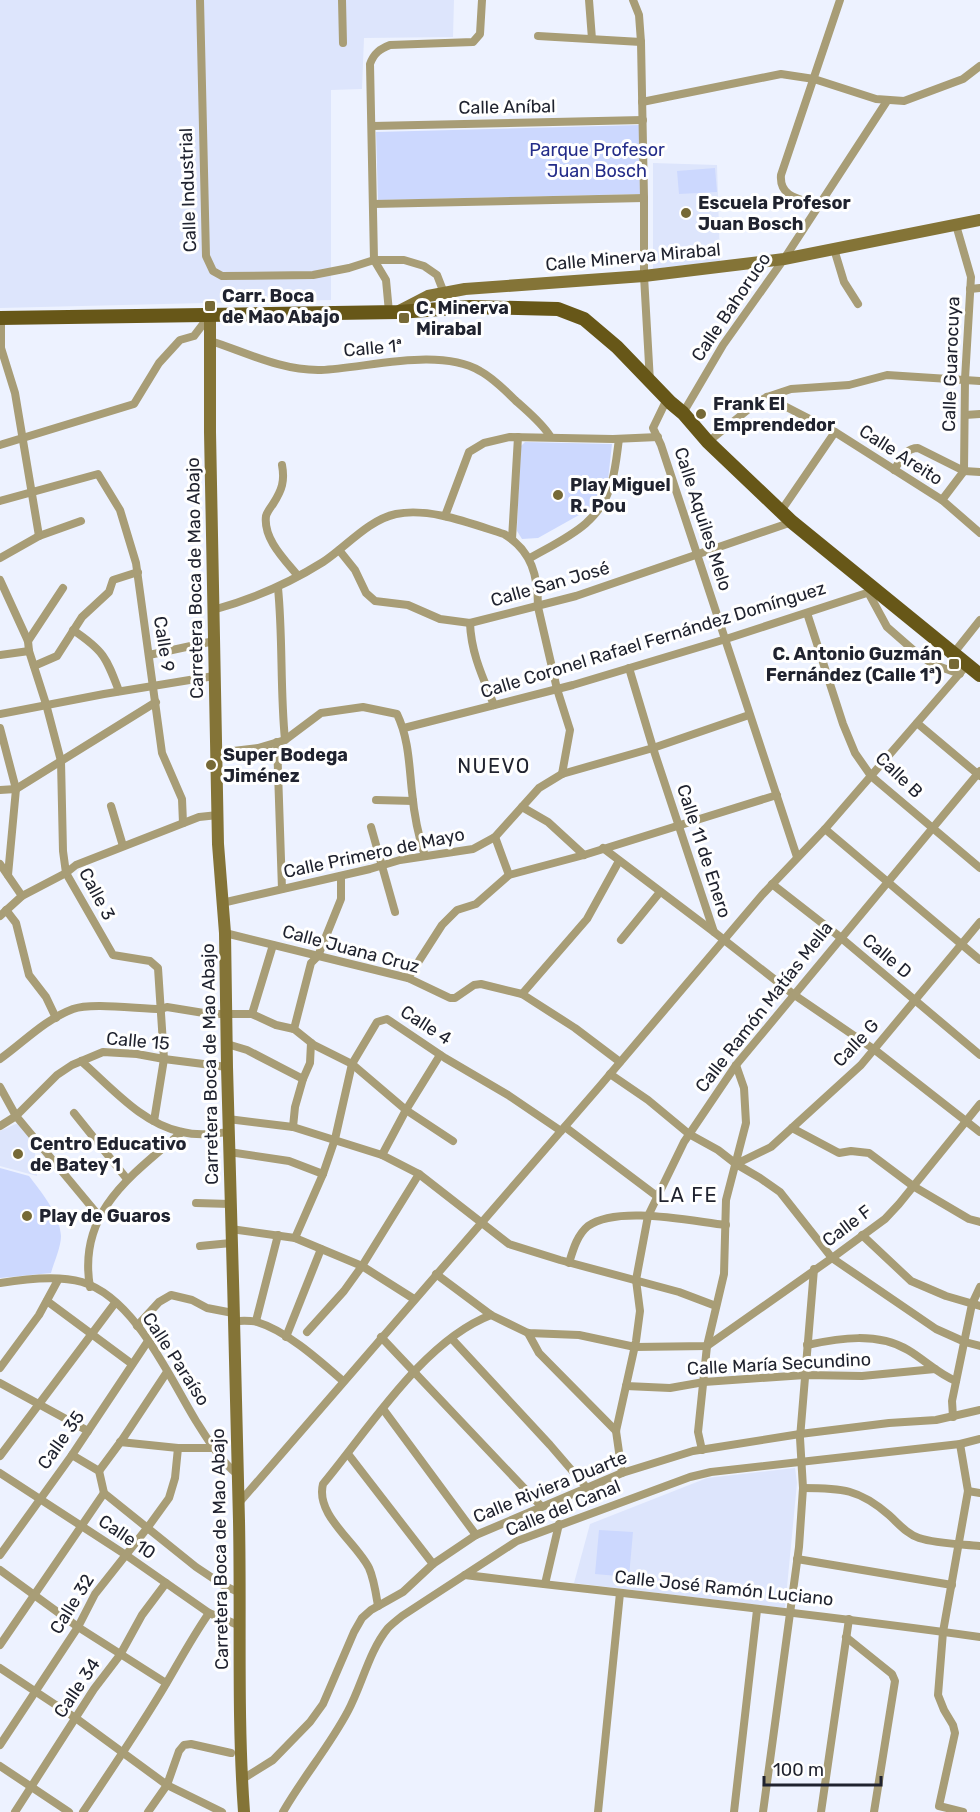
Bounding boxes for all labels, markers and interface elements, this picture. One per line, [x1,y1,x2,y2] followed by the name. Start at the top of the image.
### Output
[458,95,556,119] street label: Calle Aníbal
[175,128,201,252] street label: Calle Industrial
[529,139,665,182] park label: Parque Profesor Juan Bosch
[698,192,851,235] place label: Escuela Profesor Juan Bosch
[679,206,693,220] marker: Escuela Profesor Juan Bosch
[544,238,722,276] street label: Calle Minerva Mirabal
[687,248,775,366] street label: Calle Bahoruco
[222,285,340,328] place label: Carr. Boca de Mao Abajo
[938,296,964,432] street label: Calle Guarocuya
[416,297,509,340] place label: C. Minerva Mirabal
[203,299,217,313] marker: Carr. Boca de Mao Abajo
[397,311,411,325] marker: C. Minerva Mirabal
[342,334,404,362] street label: Calle 1ª
[713,393,835,436] place label: Frank El Emprendedor
[694,407,708,421] marker: Frank El Emprendedor
[855,420,947,490] street label: Calle Areito
[669,444,737,594] street label: Calle Aquiles Melo
[182,457,208,699] street label: Carretera Boca de Mao Abajo
[570,474,671,517] place label: Play Miguel R. Pou
[551,488,565,502] marker: Play Miguel R. Pou
[488,557,612,611] street label: Calle San José
[478,577,828,703] street label: Calle Coronel Rafael Fernández Domínguez
[149,615,179,673] street label: Calle 9
[766,643,942,686] place label: C. Antonio Guzmán Fernández (Calle 1ª)
[947,657,961,671] marker: C. Antonio Guzmán Fernández (Calle 1ª)
[223,744,348,787] place label: Super Bodega Jiménez
[871,747,927,803] street label: Calle B
[457,754,531,778] district label: NUEVO
[204,758,218,772] marker: Super Bodega Jiménez
[672,781,736,921] street label: Calle 11 de Enero
[281,823,467,883] street label: Calle Primero de Mayo
[74,864,120,924] street label: Calle 3
[690,917,838,1097] street label: Calle Ramón Matías Mella
[280,920,422,978] street label: Calle Juana Cruz
[858,929,916,983] street label: Calle D
[197,943,223,1185] street label: Carretera Boca de Mao Abajo
[396,1000,456,1050] street label: Calle 4
[828,1015,884,1071] street label: Calle G
[105,1027,171,1055] street label: Calle 15
[30,1133,187,1176] place label: Centro Educativo de Batey 1
[11,1147,25,1161] marker: Centro Educativo de Batey 1
[658,1183,718,1207] district label: LA FE
[818,1200,876,1252] street label: Calle F
[39,1205,171,1227] place label: Play de Guaros
[20,1209,34,1223] marker: Play de Guaros
[138,1308,214,1410] street label: Calle Paraíso
[686,1348,872,1380] street label: Calle María Secundino
[33,1406,89,1474] street label: Calle 35
[207,1428,233,1670] street label: Carretera Boca de Mao Abajo
[470,1446,630,1528] street label: Calle Riviera Duarte
[502,1475,624,1541] street label: Calle del Canal
[94,1510,160,1564] street label: Calle 10
[613,1566,835,1610] street label: Calle José Ramón Luciano
[45,1570,99,1638] street label: Calle 32
[49,1654,105,1722] street label: Calle 34
[764,1749,881,1787] scale bar
[773,1759,824,1781] text: 100 m

